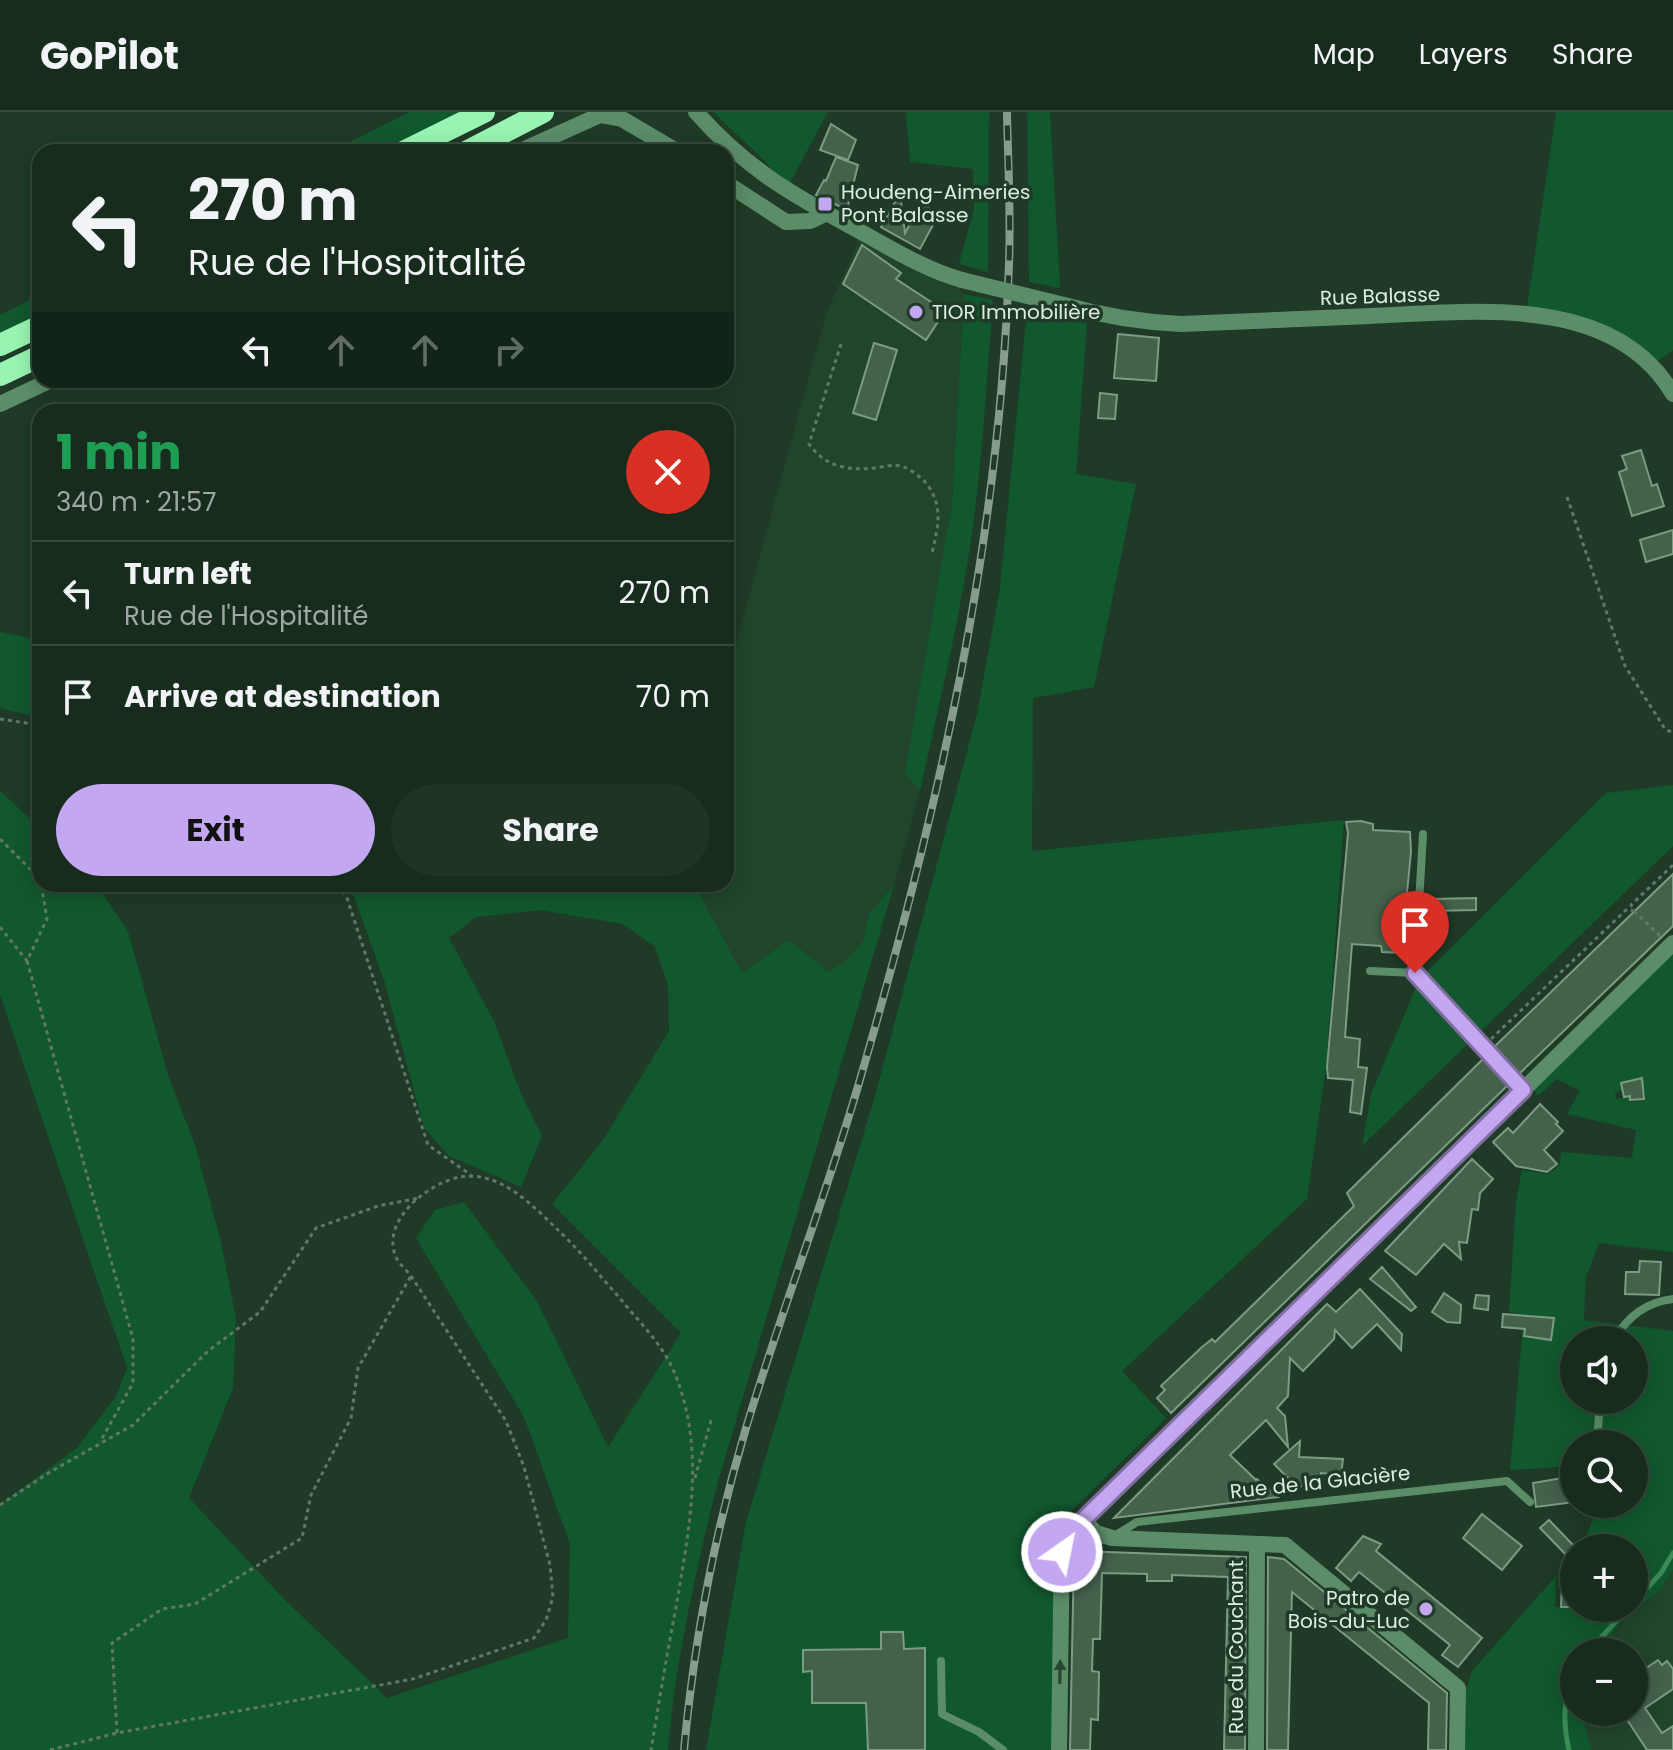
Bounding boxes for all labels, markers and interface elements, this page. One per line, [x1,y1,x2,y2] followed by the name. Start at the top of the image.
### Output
[40,29,179,82] text: GoPilot
[1313,35,1375,74] text: Map
[1419,35,1508,74] text: Layers
[1552,35,1633,74] text: Share
[188,161,358,240] text: 270 m
[56,176,160,280] icon: left
[841,178,1030,229] place label: Houdeng-Aimeries Pont Balasse
[816,195,834,213] marker: Houdeng-Aimeries Pont Balasse
[188,237,526,288] text: Rue de l'Hospitalité
[1319,280,1441,312] street label: Rue Balasse
[932,298,1100,326] place label: TIOR Immobilière
[907,303,925,321] marker: TIOR Immobilière
[235,328,279,372] icon: left
[319,328,363,372] icon: ahead
[403,328,447,372] icon: ahead
[487,328,531,372] icon: right
[56,419,182,486] text: 1 min
[626,430,710,514] button: close
[56,484,216,520] text: 340 m · 21:57
[124,552,252,595] text: Turn left
[56,571,100,615] icon: left
[619,571,710,614] text: 270 m
[124,598,368,634] text: Rue de l'Hospitalité
[56,675,100,719] icon: arrive
[124,675,441,718] text: Arrive at destination
[636,675,710,718] text: 70 m
[56,784,375,876] button: Exit
[391,784,710,876] button: Share
[1381,891,1449,973] pin
[1393,903,1437,947] icon: arrive
[1560,1326,1648,1726] map controls
[1560,1326,1648,1414] button: sound
[1560,1430,1648,1518] button: search
[1229,1459,1411,1505] street label: Rue de la Glacière
[1020,1510,1104,1594] position arrow
[1560,1534,1648,1622] button: +
[1222,1560,1250,1734] street label: Rue du Couchant
[1288,1584,1410,1635] place label: Patro de Bois-du-Luc
[1417,1600,1435,1618] marker: Patro de Bois-du-Luc
[1560,1638,1648,1726] button: −
[1054,1659,1066,1684] one-way arrow

